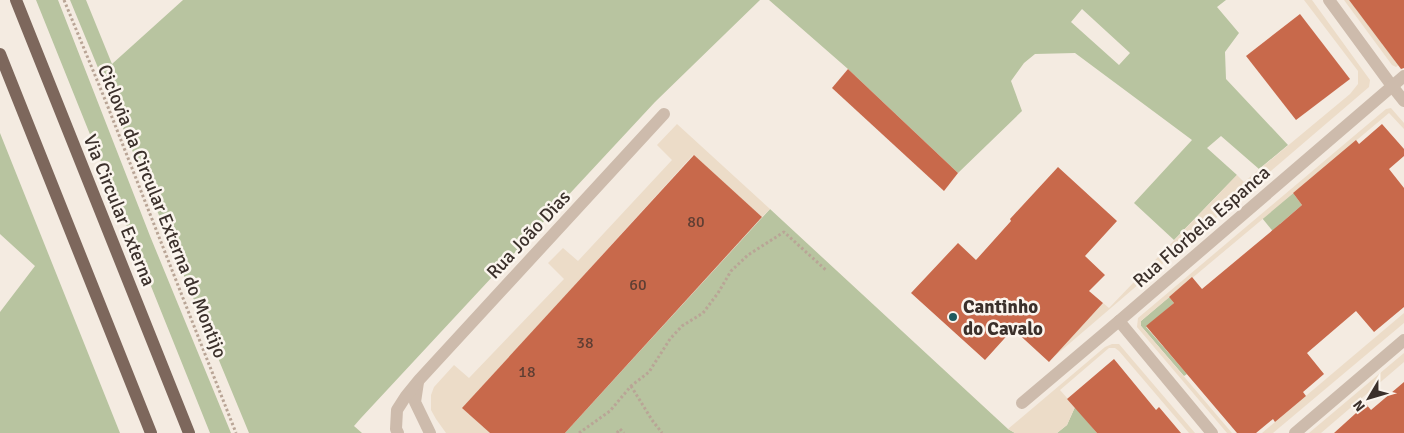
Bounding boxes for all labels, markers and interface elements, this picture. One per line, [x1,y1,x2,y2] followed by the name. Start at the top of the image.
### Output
[92,61,232,362] street label: Ciclovia da Circular Externa do Montijo
[78,131,160,290] street label: Via Circular Externa
[1128,161,1275,293] street label: Rua Florbela Espanca
[482,185,576,284] street label: Rua João Dias
[687,212,705,232] house number: 80
[629,275,647,295] house number: 60
[963,295,1043,341] place label: Cantinho do Cavalo
[947,311,959,323] marker: Cantinho do Cavalo
[576,333,594,353] house number: 38
[518,362,536,382] house number: 18
[1344,373,1394,423] north arrow
[1349,397,1369,415] text: N

